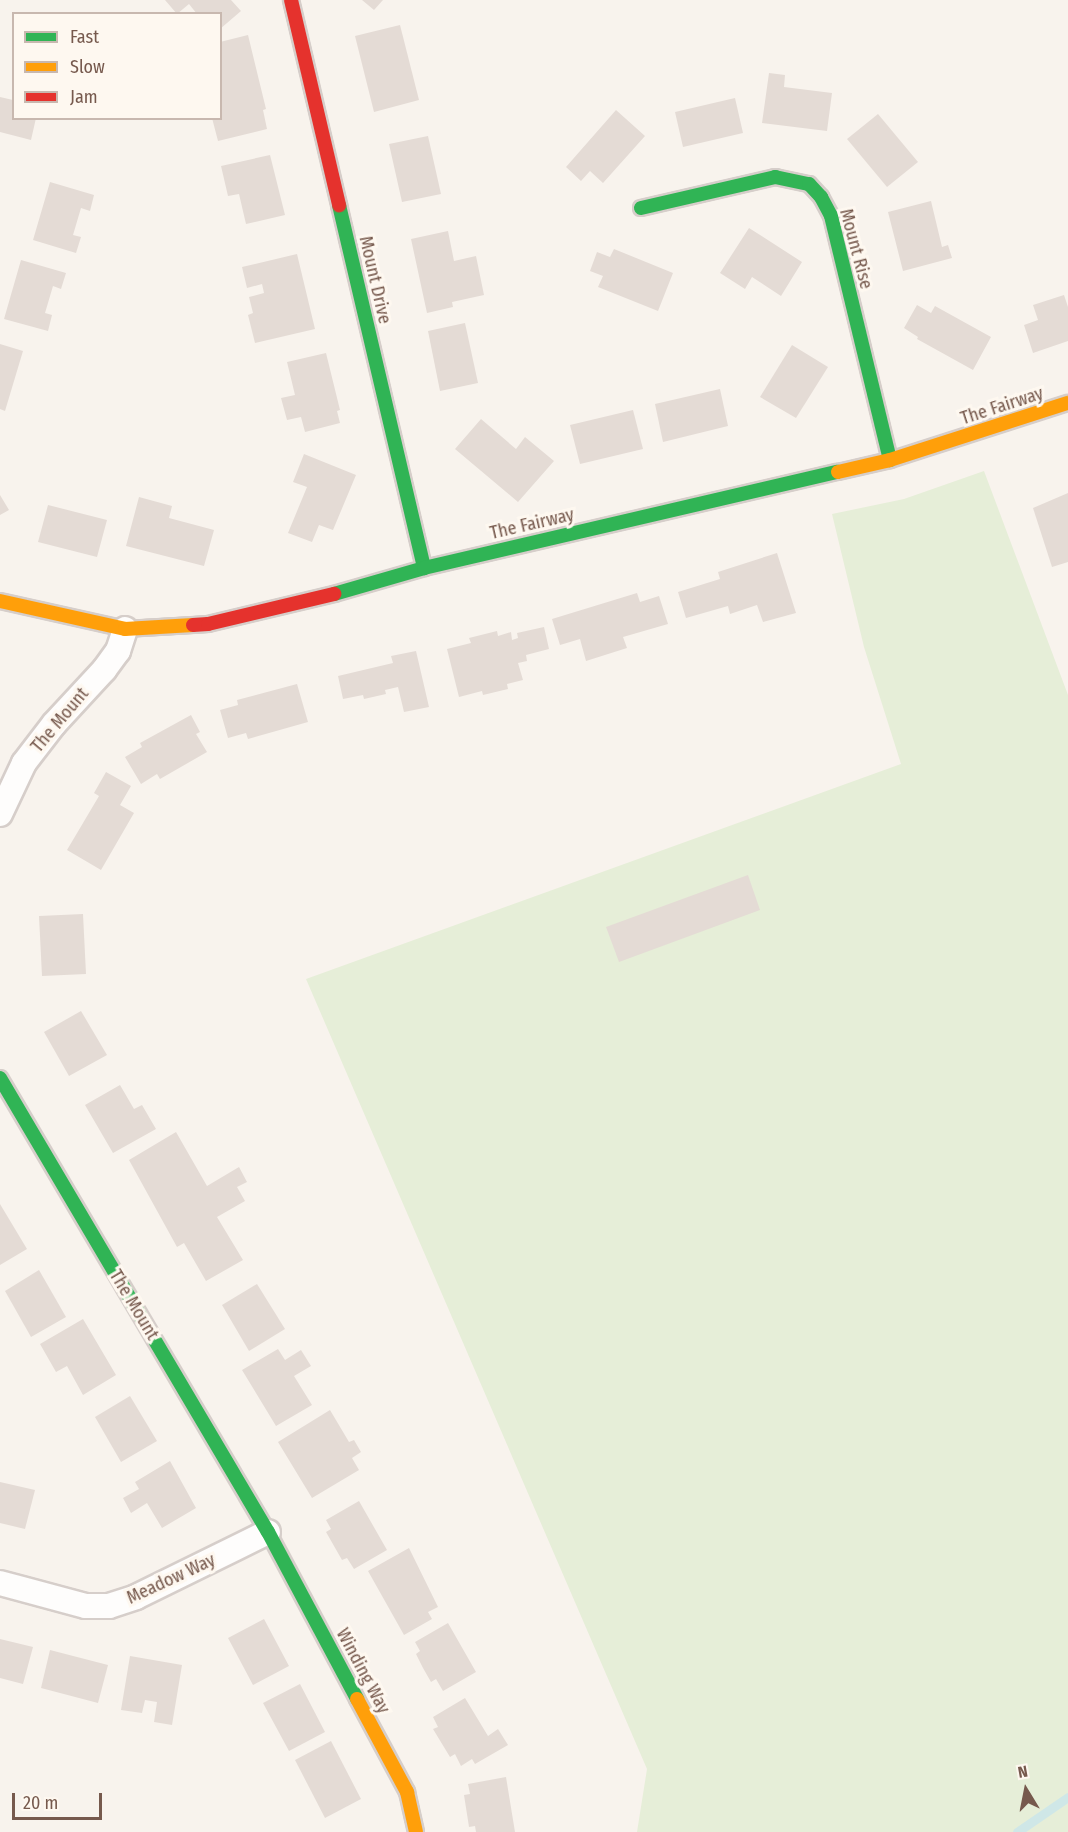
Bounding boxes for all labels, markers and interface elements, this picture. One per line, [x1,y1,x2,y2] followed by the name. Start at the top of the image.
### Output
[12,12,222,120] legend
[70,26,99,48] text: Fast
[70,56,105,78] text: Slow
[70,86,98,108] text: Jam
[835,207,877,291] street label: Mount Rise
[354,234,396,326] street label: Mount Drive
[958,383,1046,429] street label: The Fairway
[488,504,576,544] street label: The Fairway
[27,683,93,757] street label: The Mount
[105,1266,163,1344] street label: The Mount
[123,1549,219,1609] street label: Meadow Way
[332,1625,394,1717] street label: Winding Way
[996,1760,1056,1820] north arrow
[1016,1762,1029,1782] text: N
[15,1781,105,1819] scale bar
[23,1792,58,1814] text: 20 m

